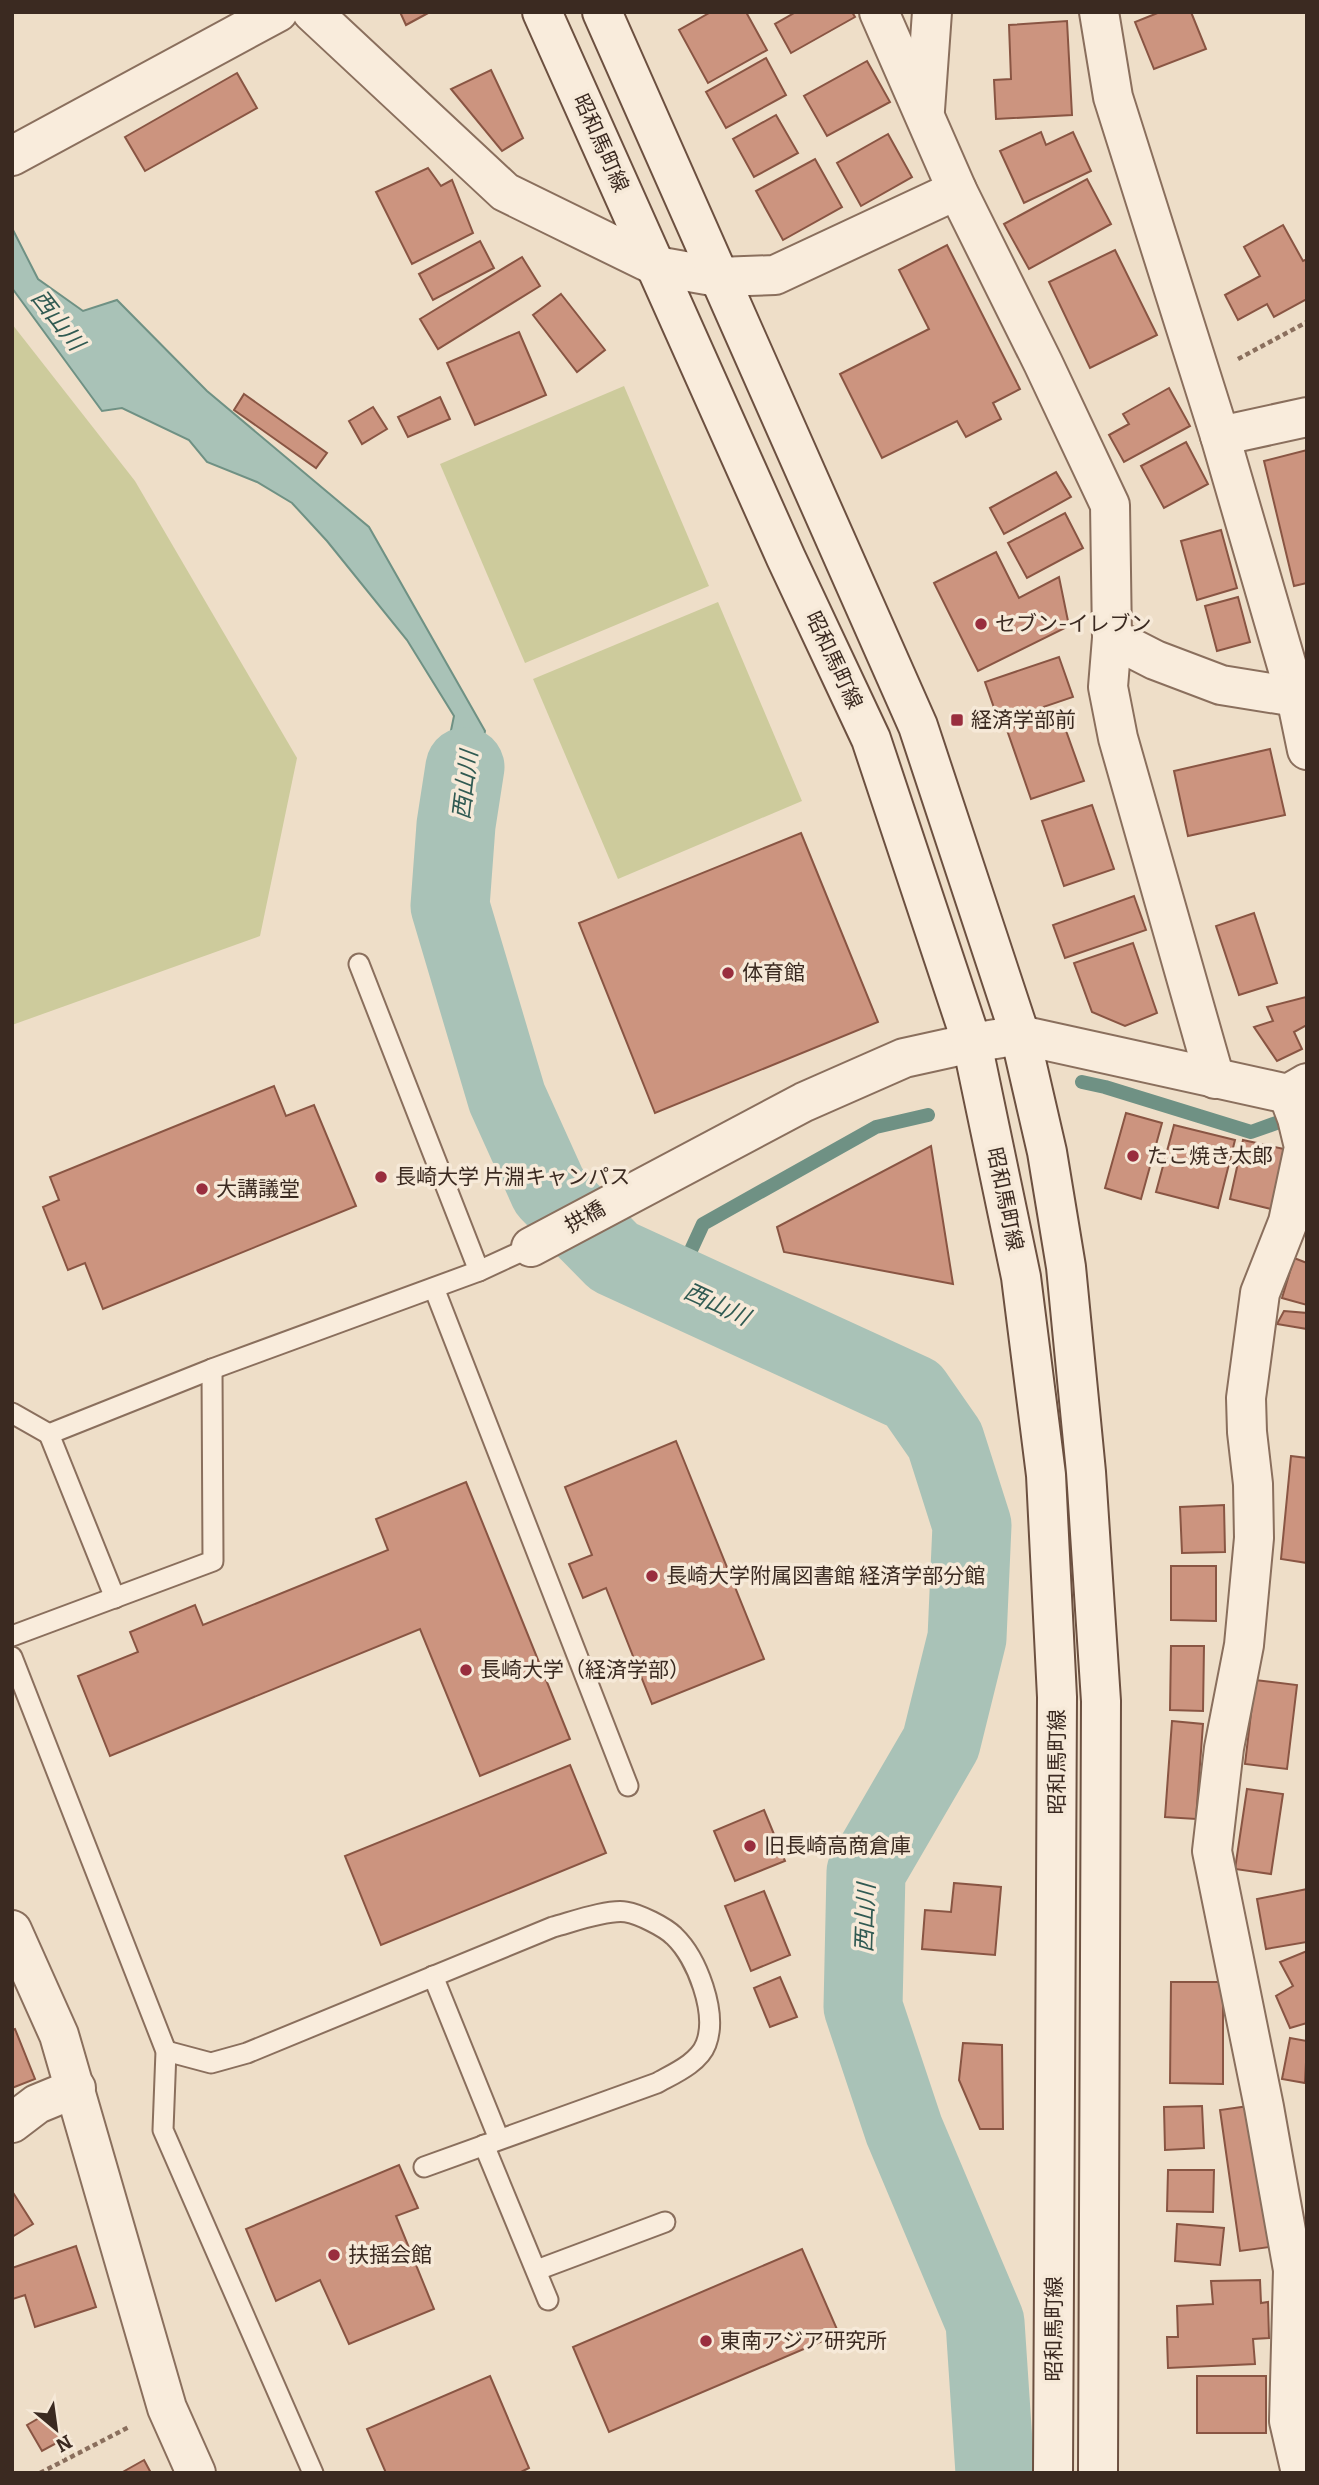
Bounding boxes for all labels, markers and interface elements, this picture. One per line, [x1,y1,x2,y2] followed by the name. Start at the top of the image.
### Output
[568,90,634,196] street label: 昭和馬町線
[26,284,92,358] water label: 西山川
[800,607,868,713] street label: 昭和馬町線
[995,611,1152,637] place label: セブン-イレブン
[973,616,989,632] marker: セブン-イレブン
[971,707,1076,733] place label: 経済学部前
[949,712,965,728] marker: 経済学部前
[447,746,483,821] water label: 西山川
[742,960,805,986] place label: 体育館
[720,965,736,981] marker: 体育館
[1147,1143,1273,1169] place label: たこ焼き太郎
[981,1145,1029,1253] street label: 昭和馬町線
[1125,1148,1141,1164] marker: たこ焼き太郎
[395,1164,630,1190] place label: 長崎大学 片淵キャンパス
[373,1169,389,1185] marker: 長崎大学 片淵キャンパス
[216,1176,300,1202] place label: 大講議堂
[194,1181,210,1197] marker: 大講議堂
[560,1195,610,1239] street label: 拱橋
[680,1277,757,1333] water label: 西山川
[666,1563,985,1589] place label: 長崎大学附属図書館 経済学部分館
[644,1568,660,1584] marker: 長崎大学附属図書館 経済学部分館
[480,1657,690,1683] place label: 長崎大学（経済学部）
[458,1662,474,1678] marker: 長崎大学（経済学部）
[1044,1710,1070,1815] street label: 昭和馬町線
[764,1833,911,1859] place label: 旧長崎高商倉庫
[742,1838,758,1854] marker: 旧長崎高商倉庫
[850,1880,880,1953] water label: 西山川
[348,2242,432,2268] place label: 扶揺会館
[326,2247,342,2263] marker: 扶揺会館
[1041,2277,1067,2382] street label: 昭和馬町線
[720,2328,887,2354] place label: 東南アジア研究所
[698,2333,714,2349] marker: 東南アジア研究所
[21,2394,91,2464] north arrow
[52,2430,76,2457] text: N

